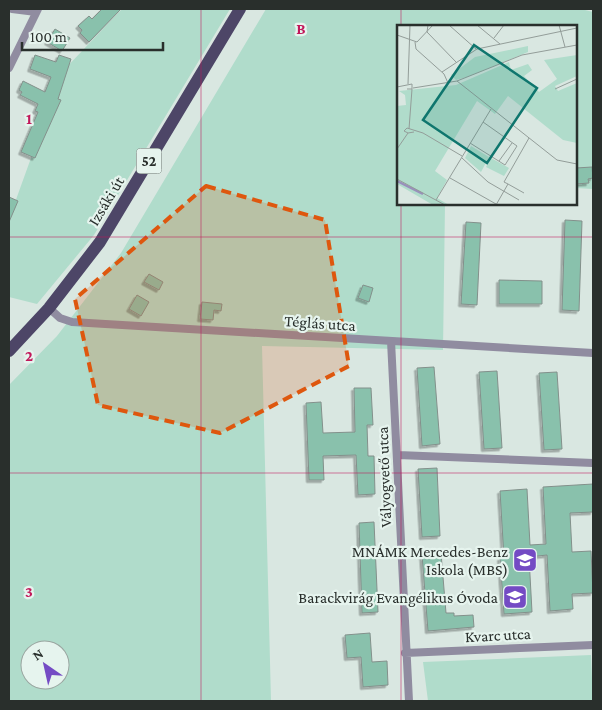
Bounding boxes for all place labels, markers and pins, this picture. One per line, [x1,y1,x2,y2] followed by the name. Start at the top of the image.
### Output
[352,543,508,579] place label: MNÁMK Mercedes-Benz Iskola (MBS)
[512,547,538,573] school or university icon: MNÁMK Mercedes-Benz Iskola (MBS)
[502,584,528,610] school or university icon: Barackvirág Evangélikus Óvoda
[298,589,499,607] place label: Barackvirág Evangélikus Óvoda

